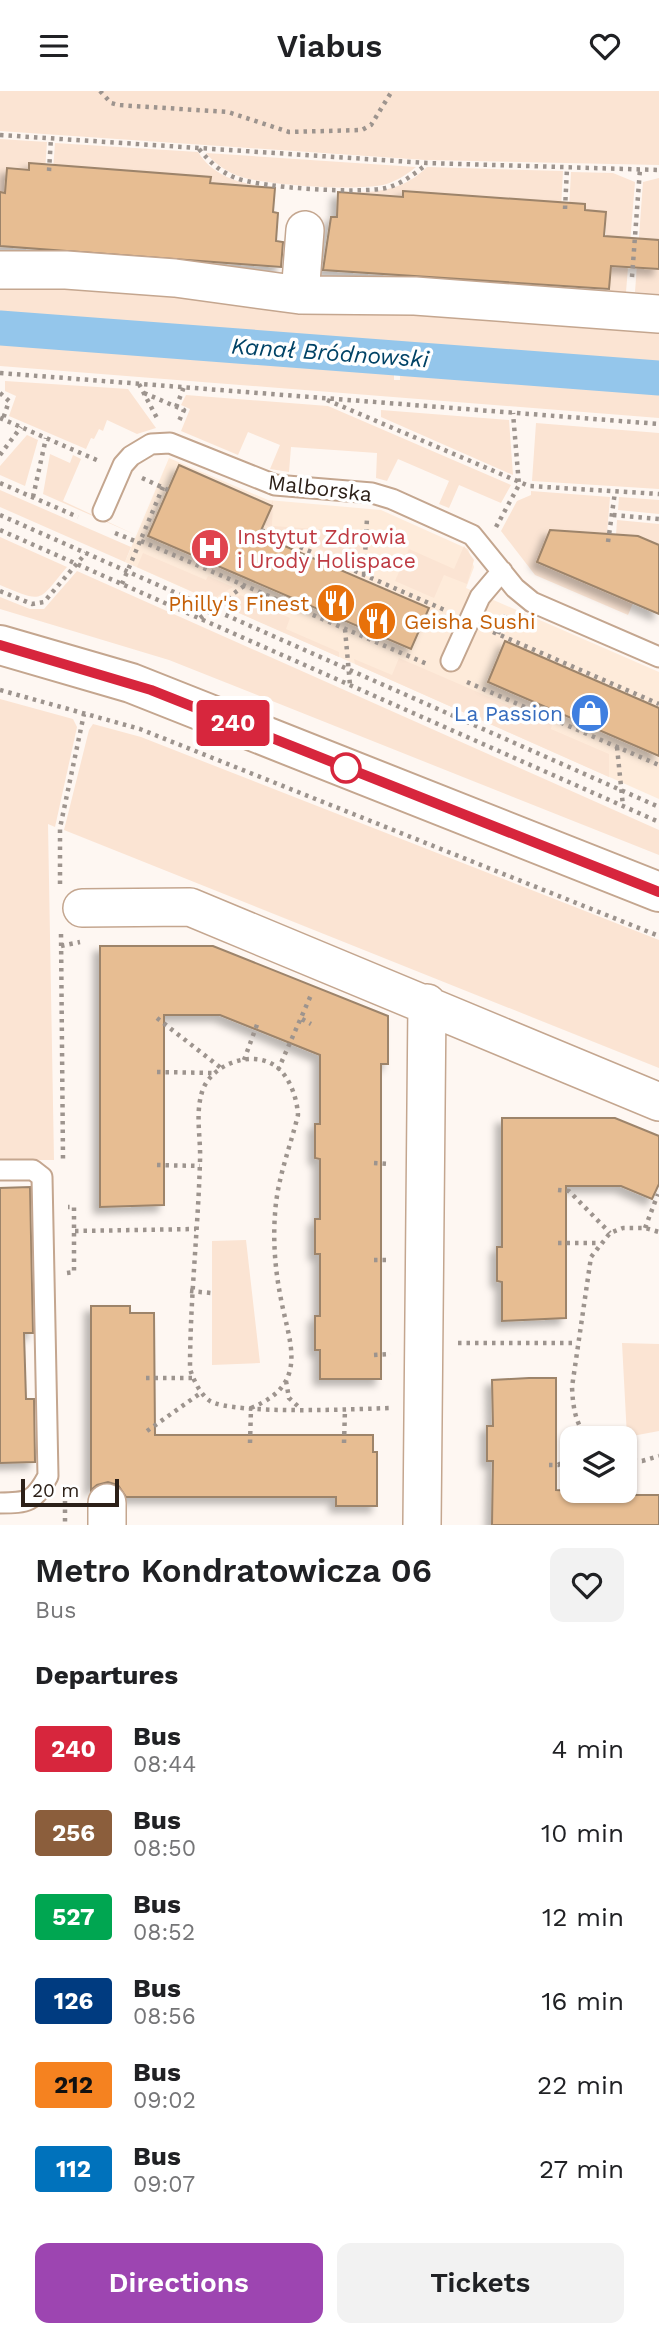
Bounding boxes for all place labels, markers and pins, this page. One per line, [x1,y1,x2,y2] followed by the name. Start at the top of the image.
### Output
[237,524,416,573] place label: Instytut Zdrowia i Urody Holispace
[189,527,231,569] hospital icon: Instytut Zdrowia i Urody Holispace
[315,582,357,624] restaurant icon: Philly's Finest
[168,591,309,616] place label: Philly's Finest
[356,600,398,642] restaurant icon: Geisha Sushi
[404,609,536,634] place label: Geisha Sushi
[569,692,611,734] shop icon: La Passion
[454,701,563,726] place label: La Passion
[331,753,361,783] unlabelled marker

